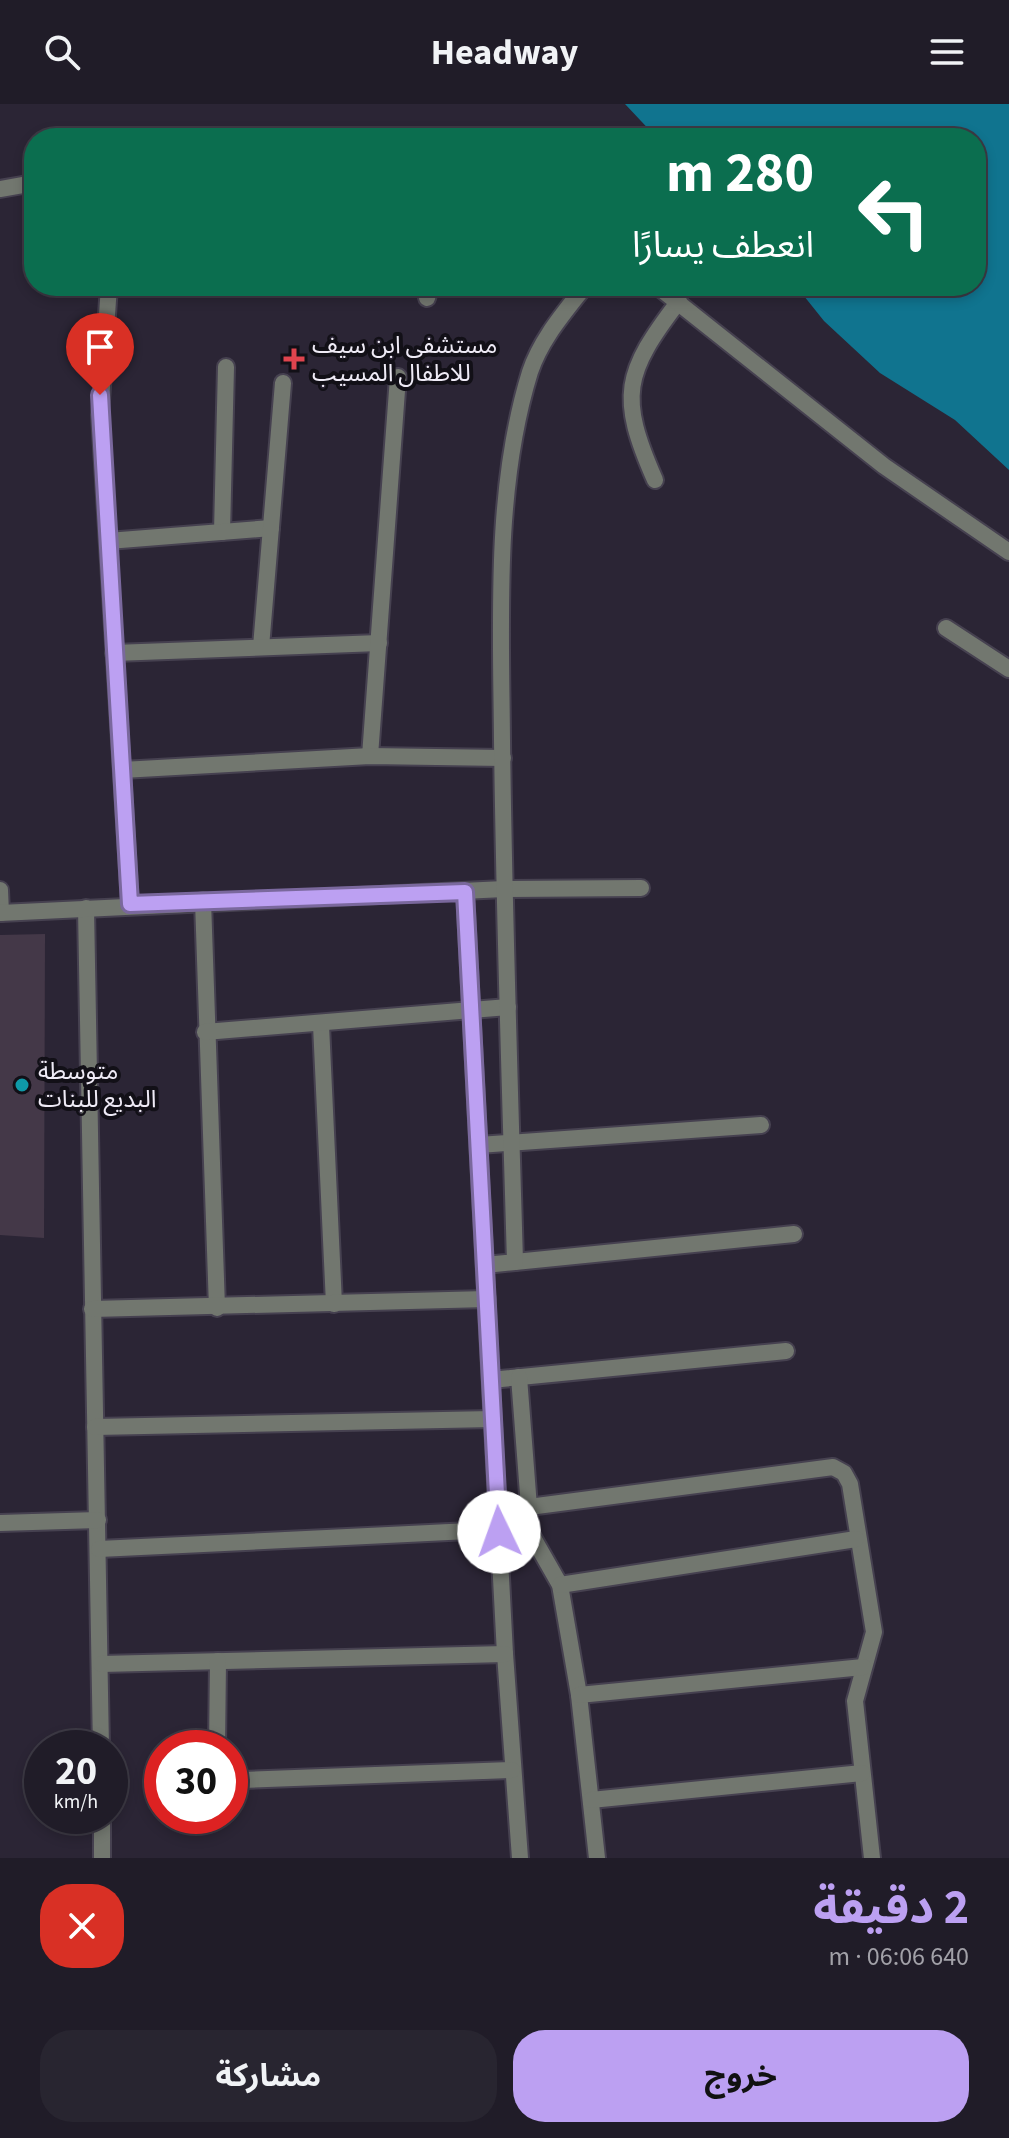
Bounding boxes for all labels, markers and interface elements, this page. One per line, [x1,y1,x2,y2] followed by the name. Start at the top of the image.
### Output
[431,27,578,78] text: Headway
[40,30,84,74] icon: search
[925,30,969,74] icon: menu
[666,134,814,213] text: 280 m
[842,160,946,264] icon: left
[632,220,814,271] text: انعطف يسارًا
[66,313,134,395] pin
[78,325,122,369] icon: arrive
[312,328,497,391] place label: مستشفى ابن سيف للاطفال المسيب
[283,348,305,370] marker: مستشفى ابن سيف للاطفال المسيب
[38,1054,156,1117] place label: متوسطة البديع للبنات
[13,1076,31,1094] marker: متوسطة البديع للبنات
[457,1490,541,1574] position arrow
[144,1730,248,1834] speed limit sign: 30
[55,1743,97,1800] text: 20
[54,1788,98,1816] text: km/h
[813,1874,969,1942] text: 2 دقيقة
[40,1884,124,1968] button: close
[828,1938,969,1975] text: 640 m · 06:06
[40,2030,497,2122] button: مشاركة
[513,2030,969,2122] button: خروج

